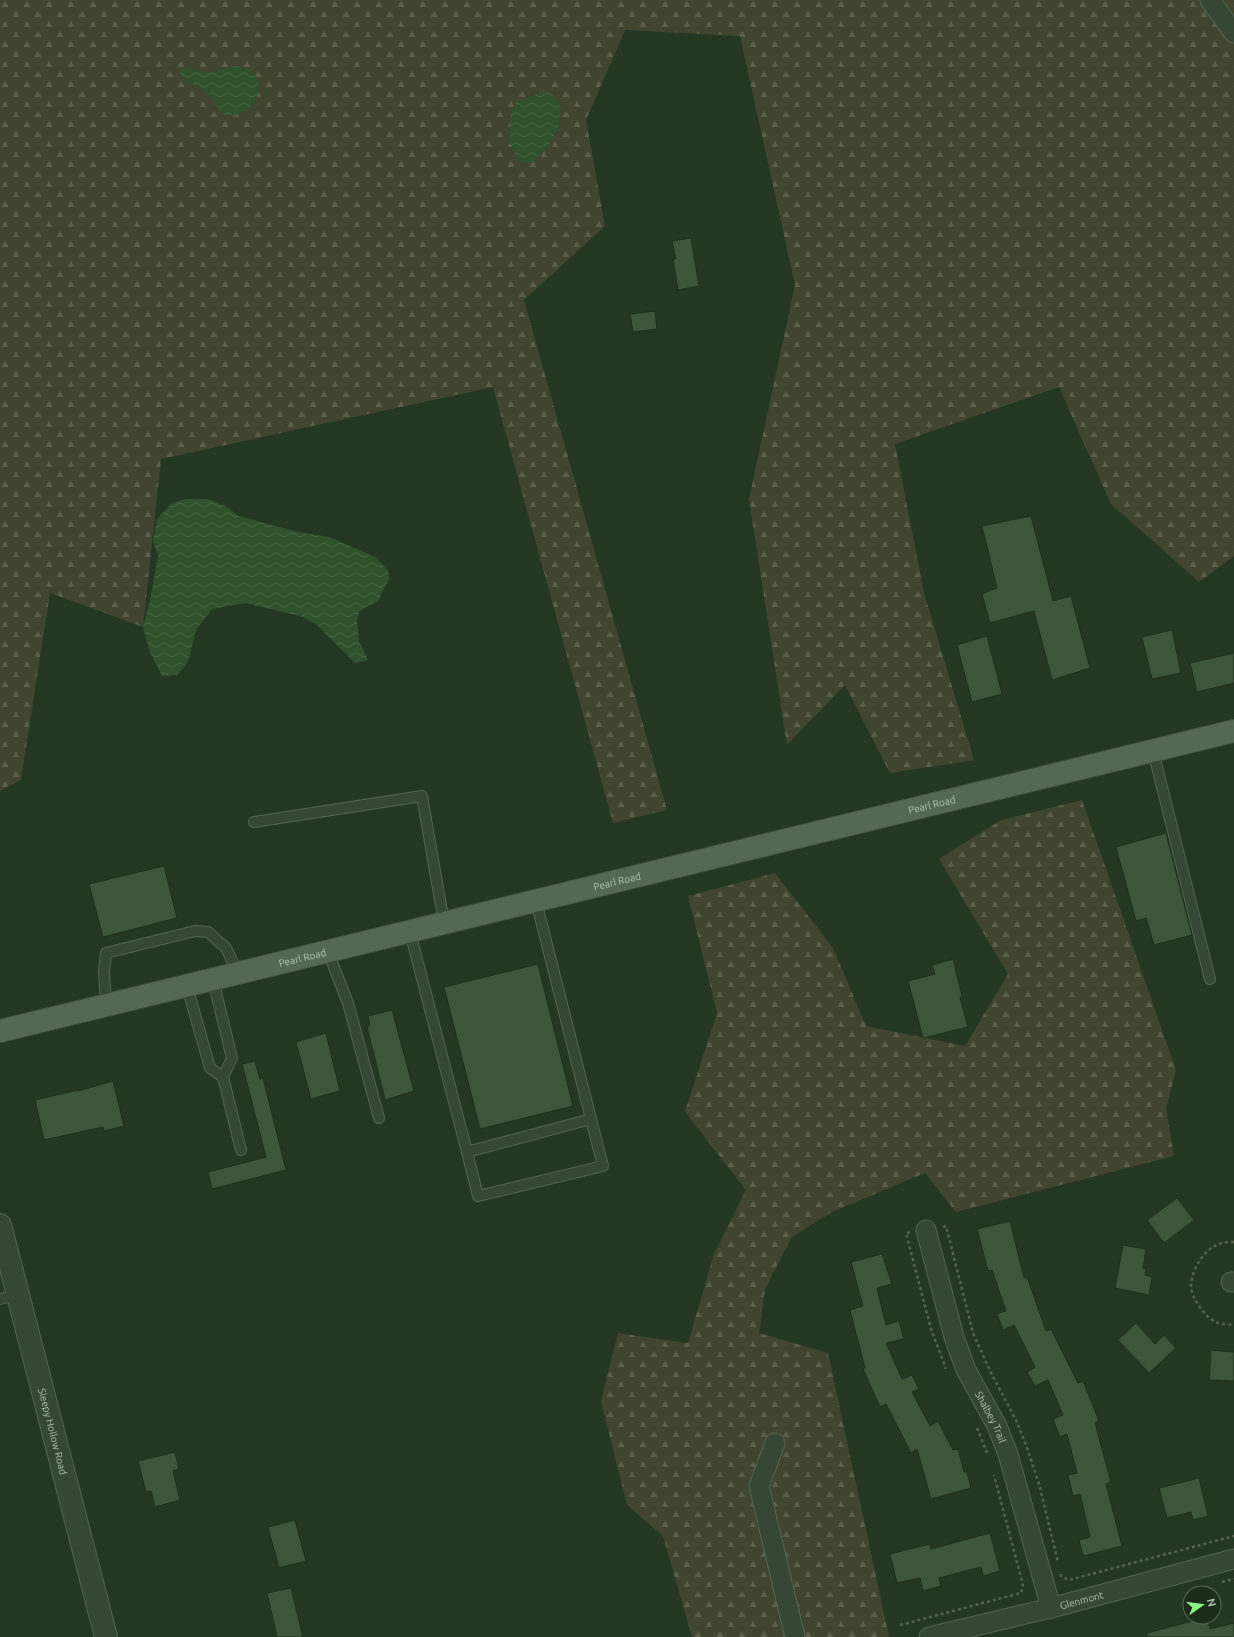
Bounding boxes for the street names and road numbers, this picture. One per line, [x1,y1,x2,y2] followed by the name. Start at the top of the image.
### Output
[907,793,957,815] street label: Pearl Road
[592,870,642,892] street label: Pearl Road
[277,946,327,969] street label: Pearl Road
[37,1387,70,1476] street label: Sleepy Hollow Road
[973,1389,1009,1445] street label: Shalbey Trail
[1059,1589,1105,1611] street label: Glenmont

